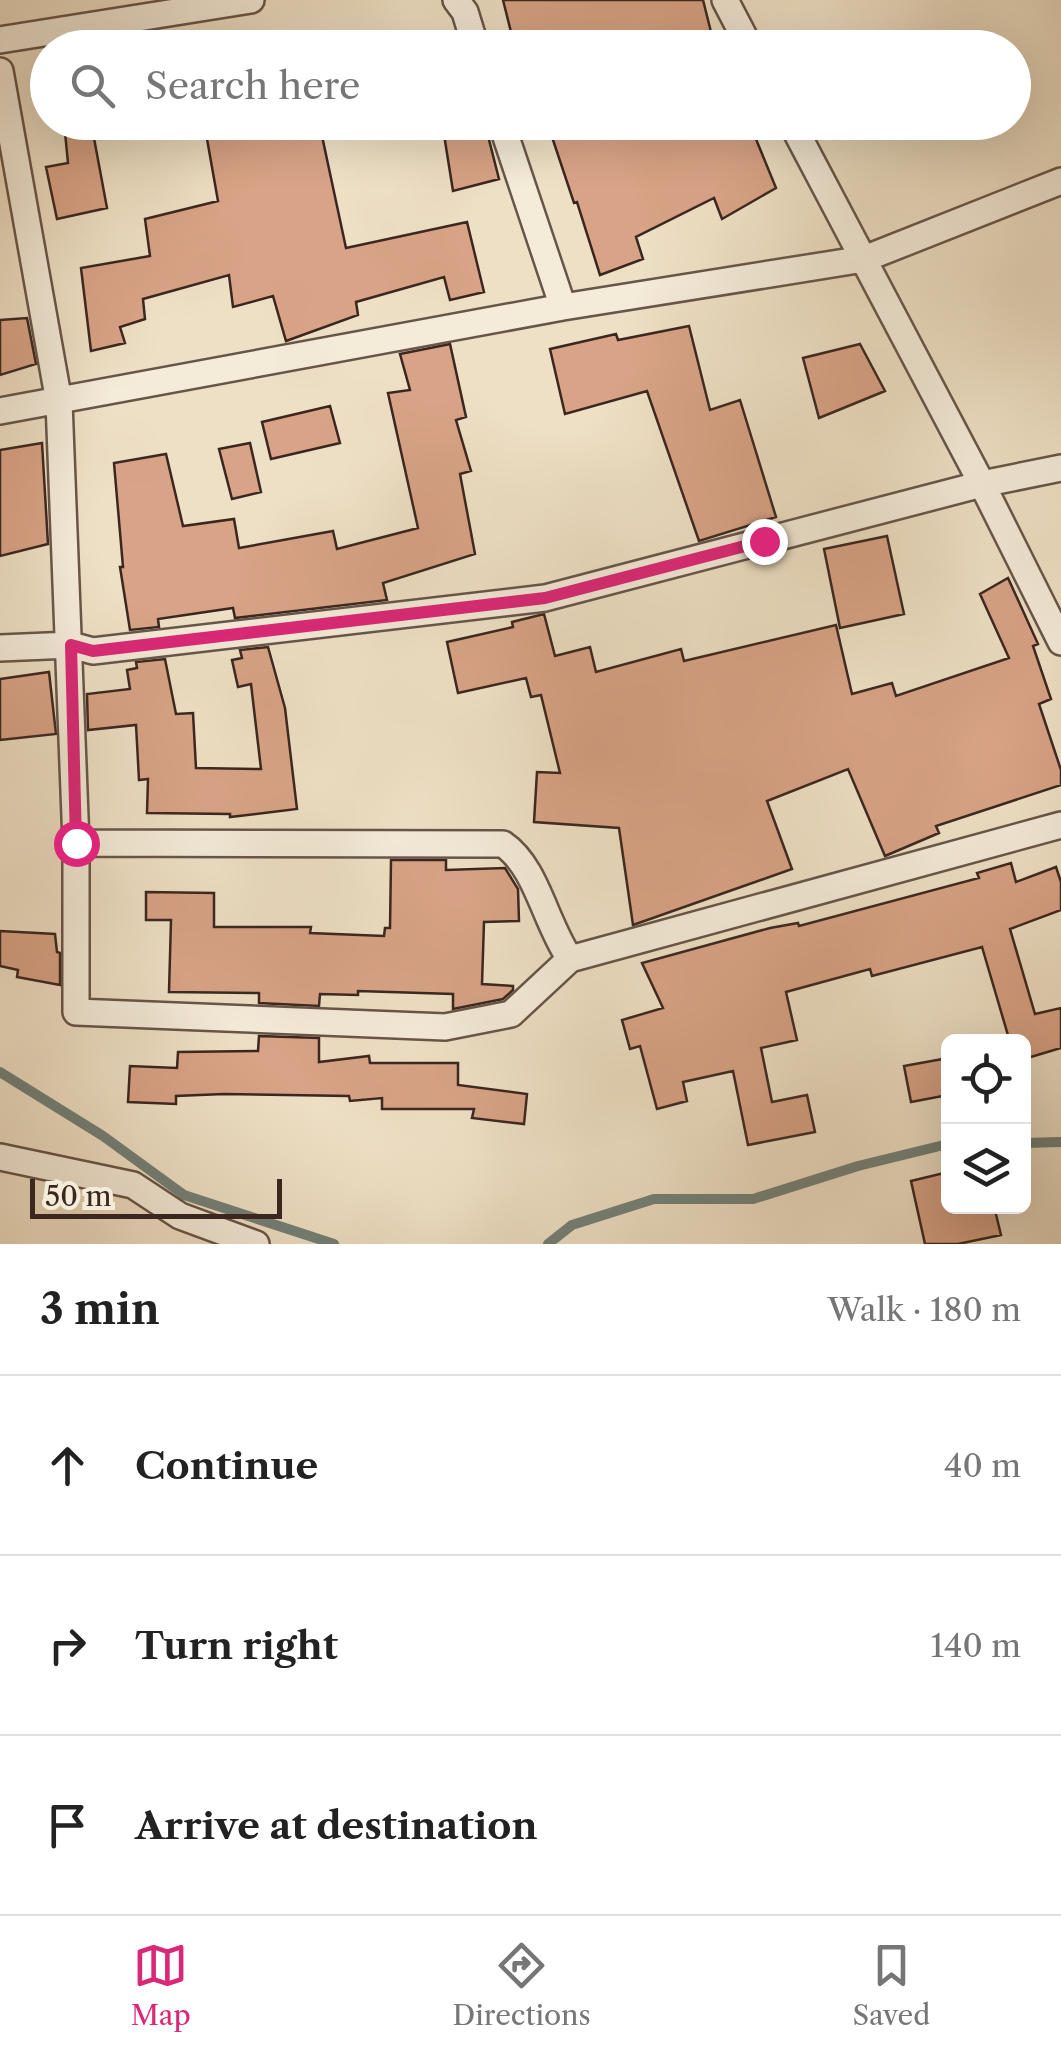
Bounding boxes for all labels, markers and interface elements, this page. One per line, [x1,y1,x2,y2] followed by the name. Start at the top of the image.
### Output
[30,30,1031,140] search box
[65,58,120,113] icon: search
[145,62,360,109] text: Search here
[742,519,788,565] route end
[54,821,100,867] route start
[941,1034,1031,1214] map controls
[941,1034,1031,1124] button: locate
[941,1124,1031,1214] button: layers
[30,1174,282,1218] scale bar
[45,1179,112,1213] text: 50 m
[40,1283,160,1335] text: 3 min
[828,1290,1021,1329] text: Walk · 180 m
[40,1438,95,1493] icon: ahead
[135,1442,318,1489] text: Continue
[944,1446,1021,1485] text: 40 m
[40,1618,95,1673] icon: right
[135,1622,338,1669] text: Turn right
[930,1626,1021,1665] text: 140 m
[40,1798,95,1853] icon: arrive
[135,1802,538,1849] text: Arrive at destination
[131,1938,191,2032] tab: Map
[452,1938,591,2032] tab: Directions
[852,1938,930,2032] tab: Saved

